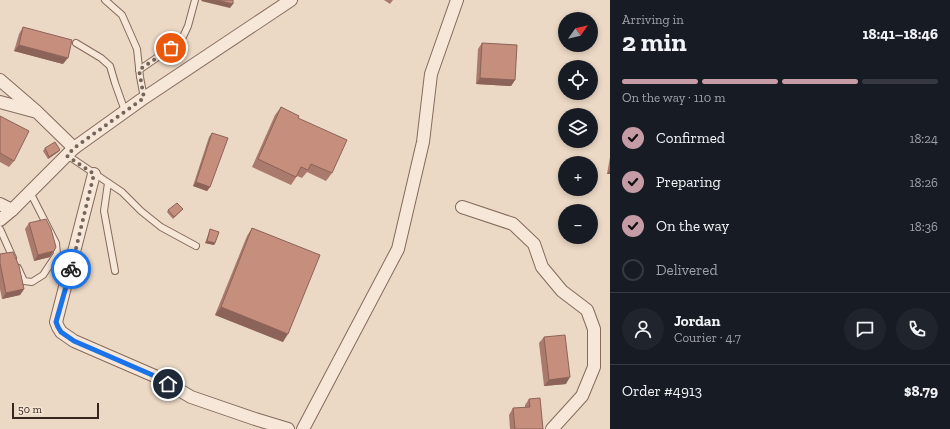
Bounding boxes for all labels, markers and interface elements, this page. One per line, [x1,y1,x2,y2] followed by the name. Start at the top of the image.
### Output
[558,12,598,52] north arrow
[558,12,598,244] map controls
[622,12,684,27] text: Arriving in
[862,25,938,43] text: 18:41–18:46
[622,26,687,58] text: 2 min
[154,31,188,65] pin
[160,37,182,59] icon: bag
[558,60,598,100] button: locate
[622,90,725,105] text: On the way · 110 m
[558,108,598,148] button: layers
[622,127,644,149] icon: check
[656,129,725,147] text: Confirmed
[909,131,938,146] text: 18:24
[558,156,598,196] button: +
[622,171,644,193] icon: check
[656,173,721,191] text: Preparing
[909,175,938,190] text: 18:26
[558,204,598,244] button: −
[622,215,644,237] icon: check
[656,217,729,235] text: On the way
[910,219,938,234] text: 18:36
[51,249,91,289] courier
[60,258,82,280] icon: bike
[656,261,718,279] text: Delivered
[622,308,664,350] button: person
[844,308,886,350] button: chat
[896,308,938,350] button: phone
[674,312,720,330] text: Jordan
[674,330,741,345] text: Courier · 4.7
[151,367,185,401] pin
[157,373,179,395] icon: home
[622,382,702,400] text: Order #4913
[904,382,938,400] text: $8.79
[12,401,99,420] scale bar
[18,403,42,416] text: 50 m

